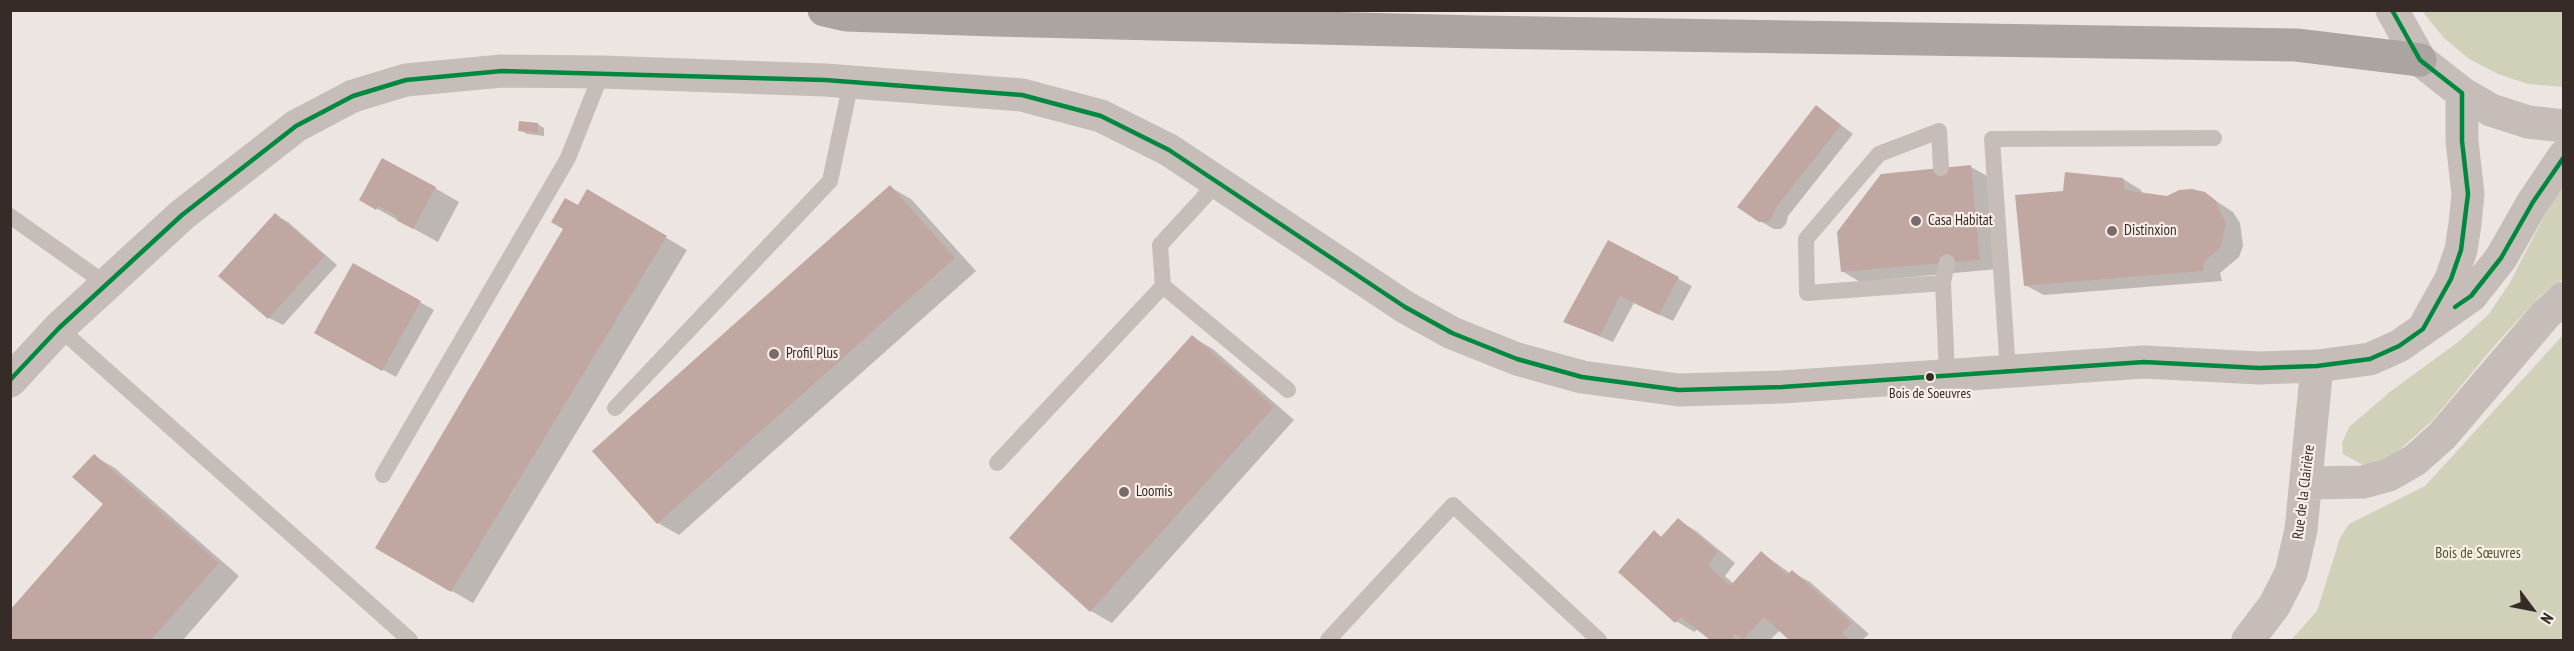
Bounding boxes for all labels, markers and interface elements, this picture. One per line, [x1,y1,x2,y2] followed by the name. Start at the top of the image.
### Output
[1928,212,1993,230] place label: Casa Habitat
[1909,214,1923,228] marker: Casa Habitat
[2124,222,2177,240] place label: Distinxion
[2105,224,2119,238] marker: Distinxion
[786,345,838,363] place label: Profil Plus
[767,347,781,361] marker: Profil Plus
[1924,371,1936,383] marker: Bois de Soeuvres
[1889,386,1971,402] place label: Bois de Soeuvres
[2289,444,2319,540] street label: Rue de la Clairière
[1136,483,1173,501] place label: Loomis
[1117,485,1131,499] marker: Loomis
[2435,545,2521,563] park label: Bois de Sœuvres
[2502,579,2562,639] north arrow
[2536,610,2558,627] text: N

